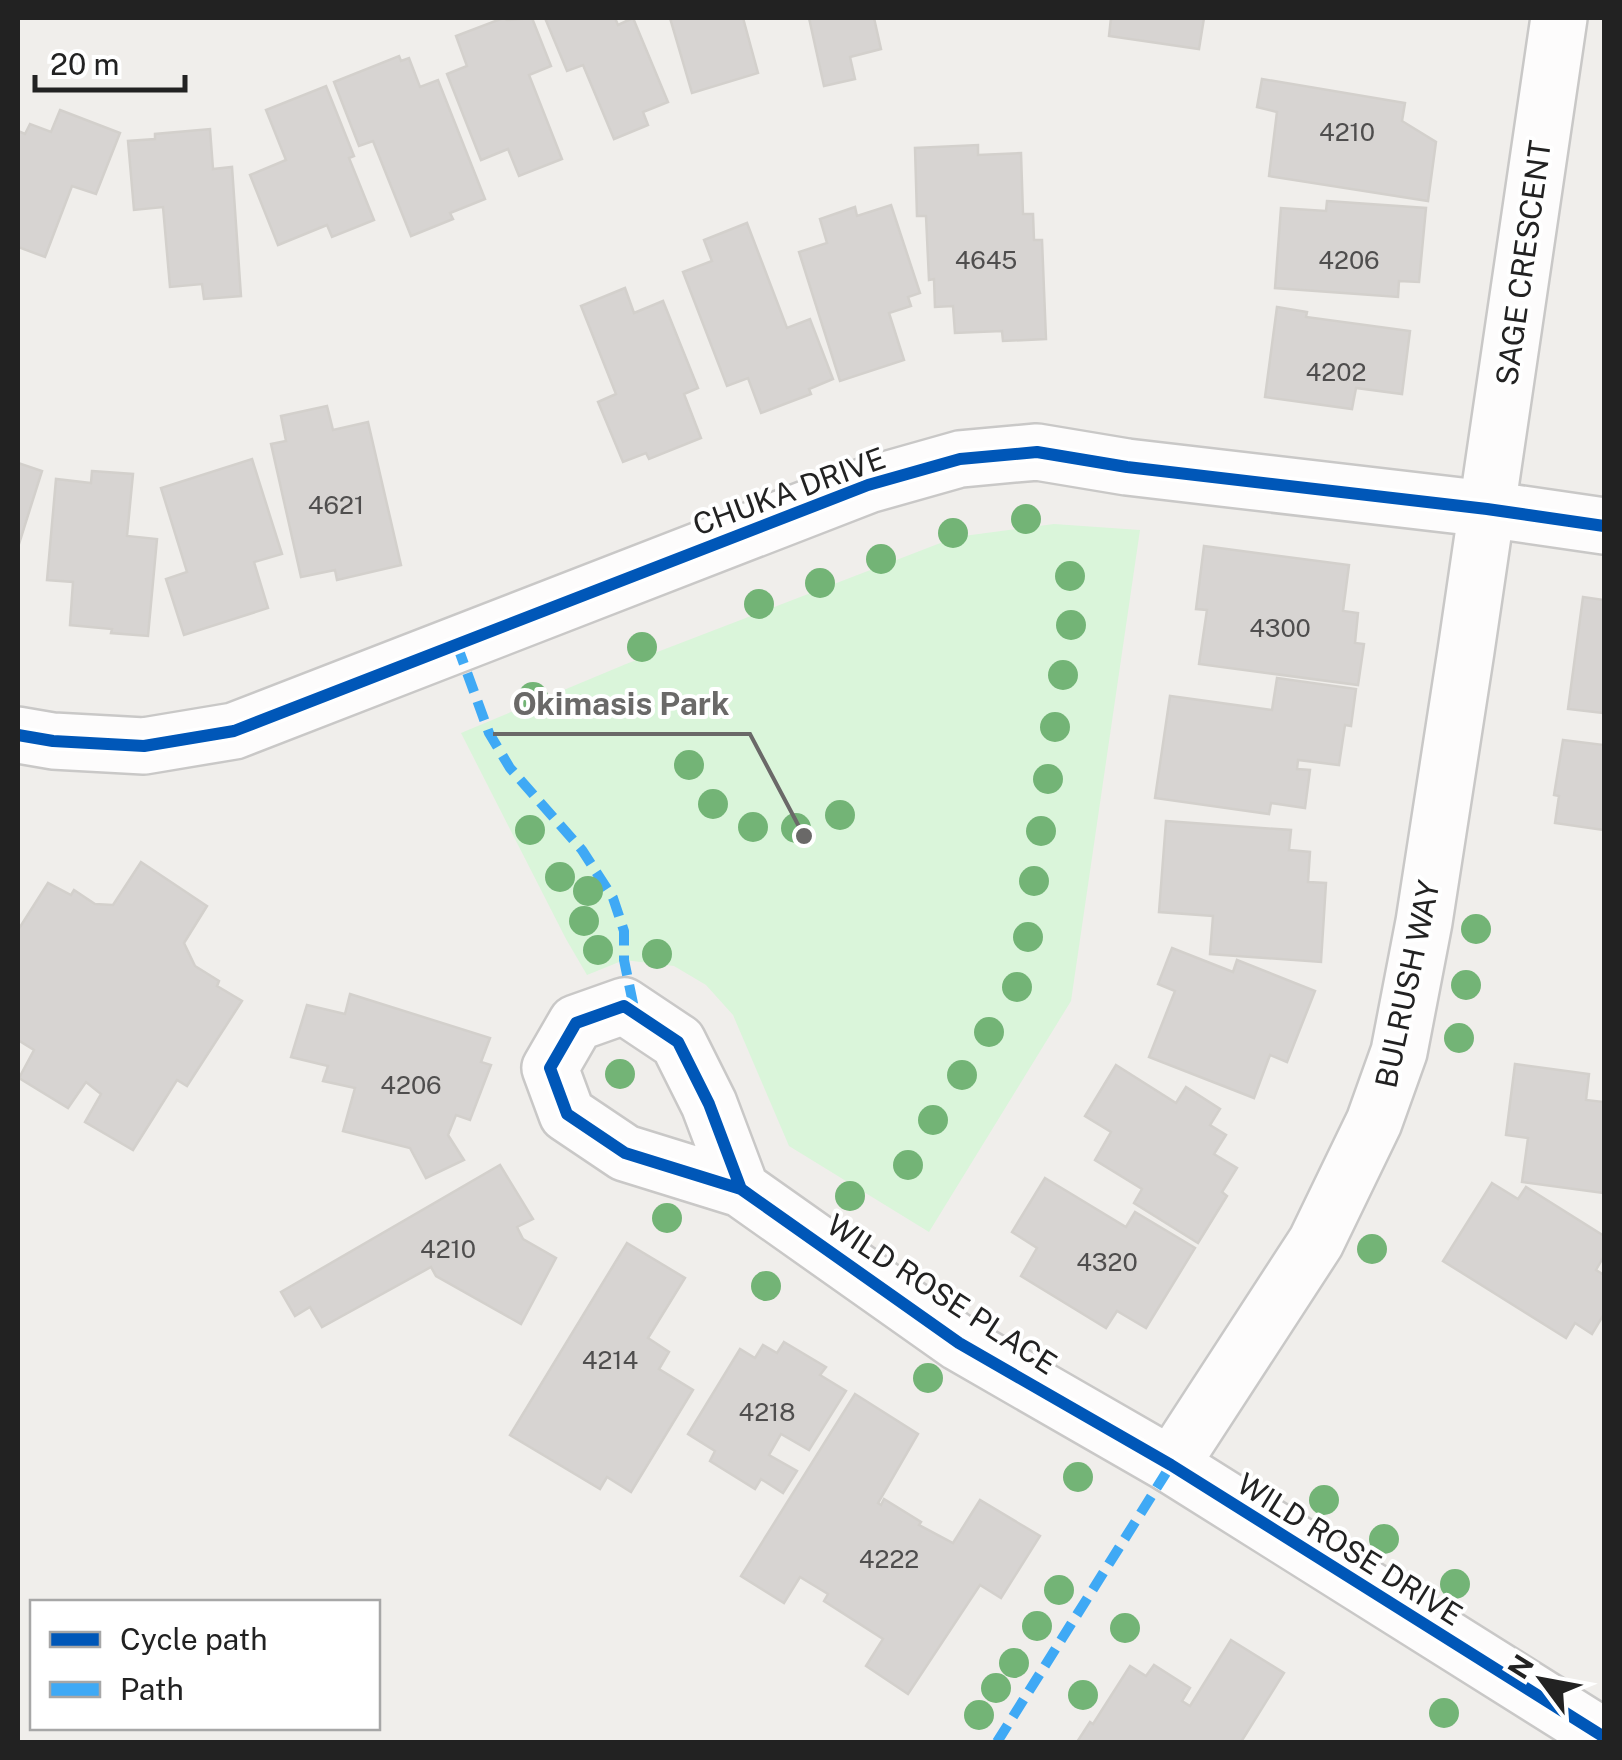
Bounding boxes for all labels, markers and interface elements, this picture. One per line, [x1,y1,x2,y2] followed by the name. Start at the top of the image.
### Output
[35,30,185,92] scale bar
[50,46,119,82] text: 20 m
[1319,117,1375,147] house number: 4210
[1488,138,1558,388] street label: SAGE CRESCENT
[955,245,1017,275] house number: 4645
[1318,245,1380,275] house number: 4206
[1306,357,1366,387] house number: 4202
[688,439,890,543] street label: CHUKA DRIVE
[308,490,364,520] house number: 4621
[1249,613,1311,643] house number: 4300
[493,672,750,734] callout: Okimasis Park
[512,685,730,722] text: Okimasis Park
[1367,877,1447,1091] street label: BULRUSH WAY
[380,1070,442,1100] house number: 4206
[820,1206,1064,1382] street label: WILD ROSE PLACE
[420,1234,476,1264] house number: 4210
[1076,1247,1138,1277] house number: 4320
[582,1345,638,1375] house number: 4214
[739,1397,795,1427] house number: 4218
[1231,1465,1469,1633] street label: WILD ROSE DRIVE
[859,1544,919,1574] house number: 4222
[30,1600,380,1730] legend
[120,1621,268,1657] text: Cycle path
[1492,1630,1592,1730] north arrow
[1501,1648,1540,1685] text: N
[120,1671,184,1707] text: Path

